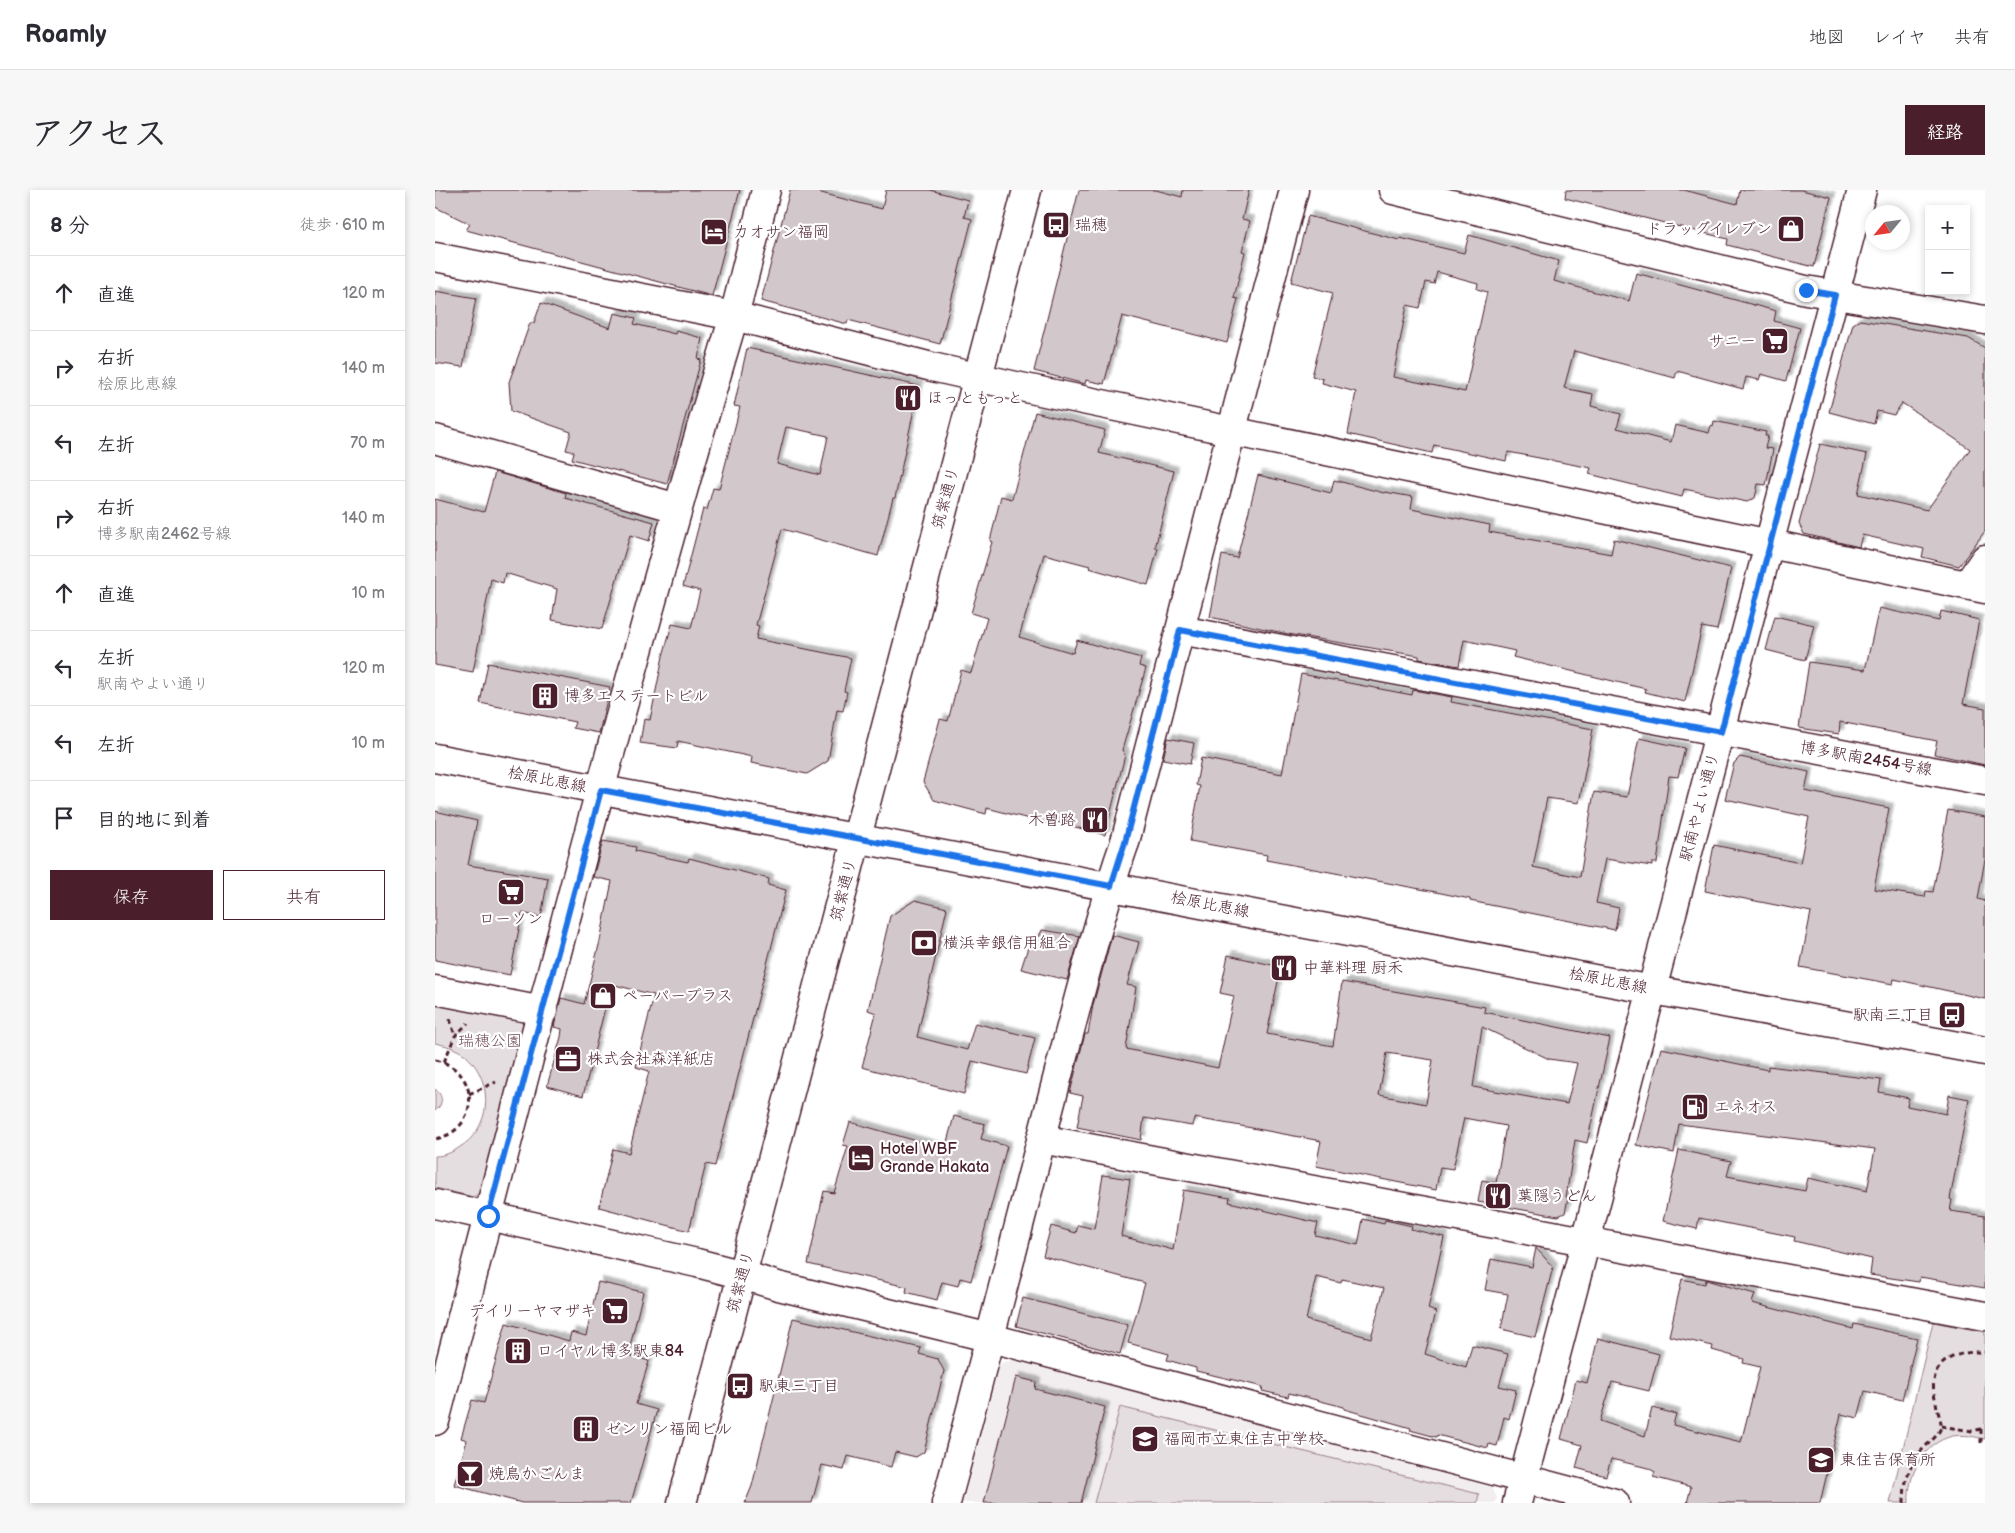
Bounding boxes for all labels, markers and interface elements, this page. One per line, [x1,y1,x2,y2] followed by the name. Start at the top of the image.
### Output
[25,20,106,49] text: Roamly
[1809,27,1845,48] text: 地図
[1873,27,1926,48] text: レイヤ
[1954,27,1990,48] text: 共有
[1905,105,1985,155] button: 経路
[30,113,168,156] text: アクセス
[1865,205,1910,250] north arrow
[1925,205,1970,295] map controls
[1925,205,1970,250] button: +
[1041,210,1071,240] bus stop icon: 瑞穂
[50,213,89,238] text: 8 分
[1776,214,1806,244] shop icon: ドラッグイレブン
[300,216,385,235] text: 徒歩 · 610 m
[1075,216,1107,235] place label: 瑞穂
[699,217,729,247] hotel icon: カオサン福岡
[1646,220,1772,239] place label: ドラッグイレブン
[733,223,829,242] place label: カオサン福岡
[1925,250,1970,295] button: −
[50,279,78,307] icon: ahead
[1795,279,1818,302] route end
[97,284,135,307] text: 直進
[342,284,385,303] text: 120 m
[1760,326,1790,356] supermarket icon: サニー
[1708,332,1756,351] place label: サニー
[97,347,135,370] text: 右折
[50,354,78,382] icon: right
[342,359,385,378] text: 140 m
[97,375,177,394] text: 桧原比恵線
[893,383,923,413] restaurant icon: ほっともっと
[927,389,1023,408] place label: ほっともっと
[50,429,78,457] icon: left
[97,434,135,457] text: 左折
[350,434,385,453] text: 70 m
[929,465,963,531] street label: 筑紫通り
[97,497,135,520] text: 右折
[50,504,78,532] icon: right
[342,509,385,528] text: 140 m
[97,525,231,544] text: 博多駅南2462号線
[50,579,78,607] icon: ahead
[97,584,135,607] text: 直進
[352,584,385,603] text: 10 m
[97,647,135,670] text: 左折
[50,654,78,682] icon: left
[342,659,385,678] text: 120 m
[97,675,209,694] text: 駅南やよい通り
[530,681,560,711] building icon: 博多エステートビル
[564,687,709,706] place label: 博多エステートビル
[50,729,78,757] icon: left
[97,734,135,757] text: 左折
[352,734,385,753] text: 10 m
[1798,738,1934,780] street label: 博多駅南2454号線
[1676,750,1724,864] street label: 駅南やよい通り
[506,763,588,797] street label: 桧原比恵線
[50,804,78,832] icon: arrive
[1080,805,1110,835] restaurant icon: 木曽路
[97,809,211,832] text: 目的地に到着
[1028,811,1076,830] place label: 木曽路
[827,857,861,923] street label: 筑紫通り
[50,870,213,920] button: 保存
[223,870,385,920] button: 共有
[496,877,526,907] supermarket icon: ローソン
[1169,888,1251,922] street label: 桧原比恵線
[479,910,543,929] place label: ローソン
[909,928,939,958] bank icon: 横浜幸銀信用組合
[943,934,1071,953] place label: 横浜幸銀信用組合
[1269,953,1299,983] restaurant icon: 中華料理 厨禾
[1303,959,1403,978] place label: 中華料理 厨禾
[1567,964,1649,998] street label: 桧原比恵線
[588,981,618,1011] shop icon: ペーパープラス
[622,987,733,1006] place label: ペーパープラス
[1937,1000,1967,1030] bus stop icon: 駅南三丁目
[1853,1006,1933,1025] place label: 駅南三丁目
[458,1032,522,1051] park label: 瑞穂公園
[553,1044,583,1074] office icon: 株式会社森洋紙店
[587,1050,715,1069] place label: 株式会社森洋紙店
[1680,1092,1710,1122] fuel station icon: エネオス
[1714,1098,1777,1117] place label: エネオス
[880,1140,989,1177] place label: Hotel WBF Grande Hakata
[846,1143,876,1173] hotel icon: Hotel WBF Grande Hakata
[1483,1181,1513,1211] restaurant icon: 葉隠うどん
[1517,1187,1597,1206] place label: 葉隠うどん
[477,1205,500,1228] route start
[724,1249,758,1315] street label: 筑紫通り
[600,1296,630,1326] supermarket icon: デイリーヤマザキ
[469,1302,596,1321] place label: デイリーヤマザキ
[503,1336,533,1366] building icon: ロイヤル博多駅東84
[537,1342,684,1361] place label: ロイヤル博多駅東84
[725,1371,755,1401] bus stop icon: 駅東三丁目
[759,1377,839,1396] place label: 駅東三丁目
[571,1414,601,1444] building icon: ゼンリン福岡ビル
[605,1420,733,1439] place label: ゼンリン福岡ビル
[1130,1424,1160,1454] school or university icon: 福岡市立東住吉中学校
[1164,1430,1324,1449] place label: 福岡市立東住吉中学校
[1806,1445,1836,1475] school or university icon: 東住吉保育所
[1840,1451,1936,1470] place label: 東住吉保育所
[455,1459,485,1489] bar icon: 焼鳥かごんま
[489,1465,585,1484] place label: 焼鳥かごんま

